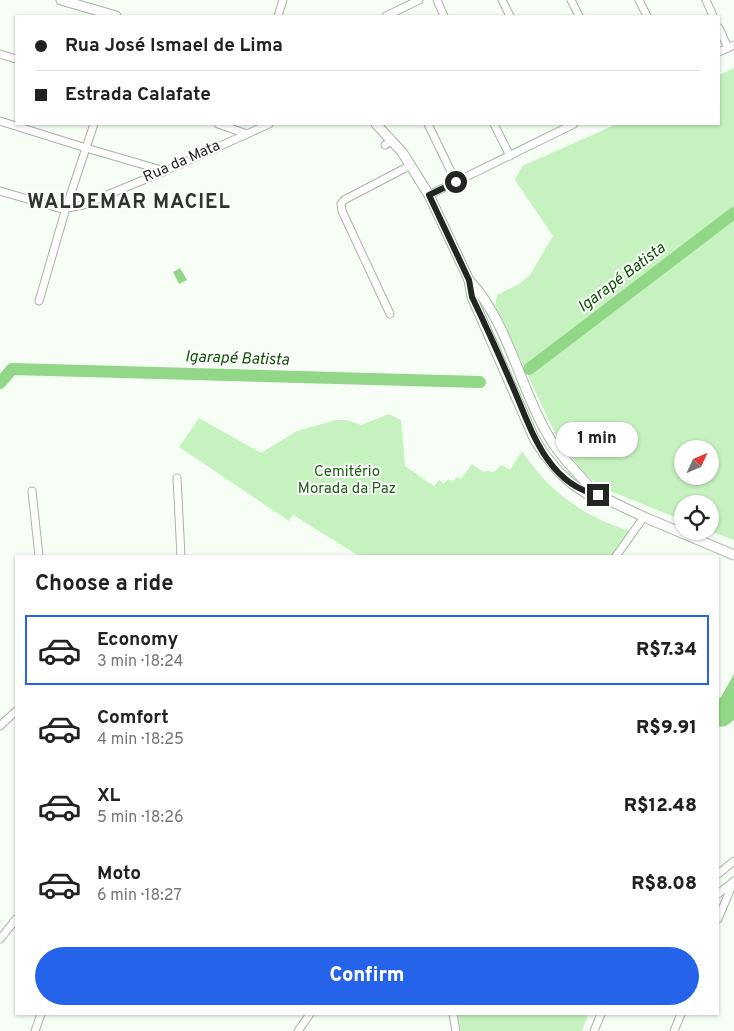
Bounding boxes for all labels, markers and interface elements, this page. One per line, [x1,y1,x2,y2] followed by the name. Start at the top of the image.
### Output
[65,34,283,58] text: Rua José Ismael de Lima
[65,83,211,107] text: Estrada Calafate
[141,137,223,187] street label: Rua da Mata
[445,171,467,193] route start
[27,190,231,216] district label: WALDEMAR MACIEL
[574,238,670,317] water label: Igarapé Batista
[185,347,290,371] water label: Igarapé Batista
[557,422,639,458] callout: 1 min
[577,429,617,449] text: 1 min
[674,440,719,485] north arrow
[674,440,719,540] map controls
[298,463,396,499] park label: Cemitério Morada da Paz
[587,484,609,506] route end
[674,495,719,540] button: locate
[35,571,173,598] text: Choose a ride
[37,628,82,673] icon: car
[97,628,178,652] text: Economy
[636,638,697,662] text: R$7.34
[97,652,183,672] text: 3 min · 18:24
[37,706,82,751] icon: car
[97,706,169,730] text: Comfort
[636,716,697,740] text: R$9.91
[97,730,184,750] text: 4 min · 18:25
[37,784,82,829] icon: car
[97,784,120,808] text: XL
[624,794,697,818] text: R$12.48
[97,808,184,828] text: 5 min · 18:26
[37,862,82,907] icon: car
[97,862,141,886] text: Moto
[631,872,697,896] text: R$8.08
[97,886,182,906] text: 6 min · 18:27
[35,947,699,1005] button: Confirm

